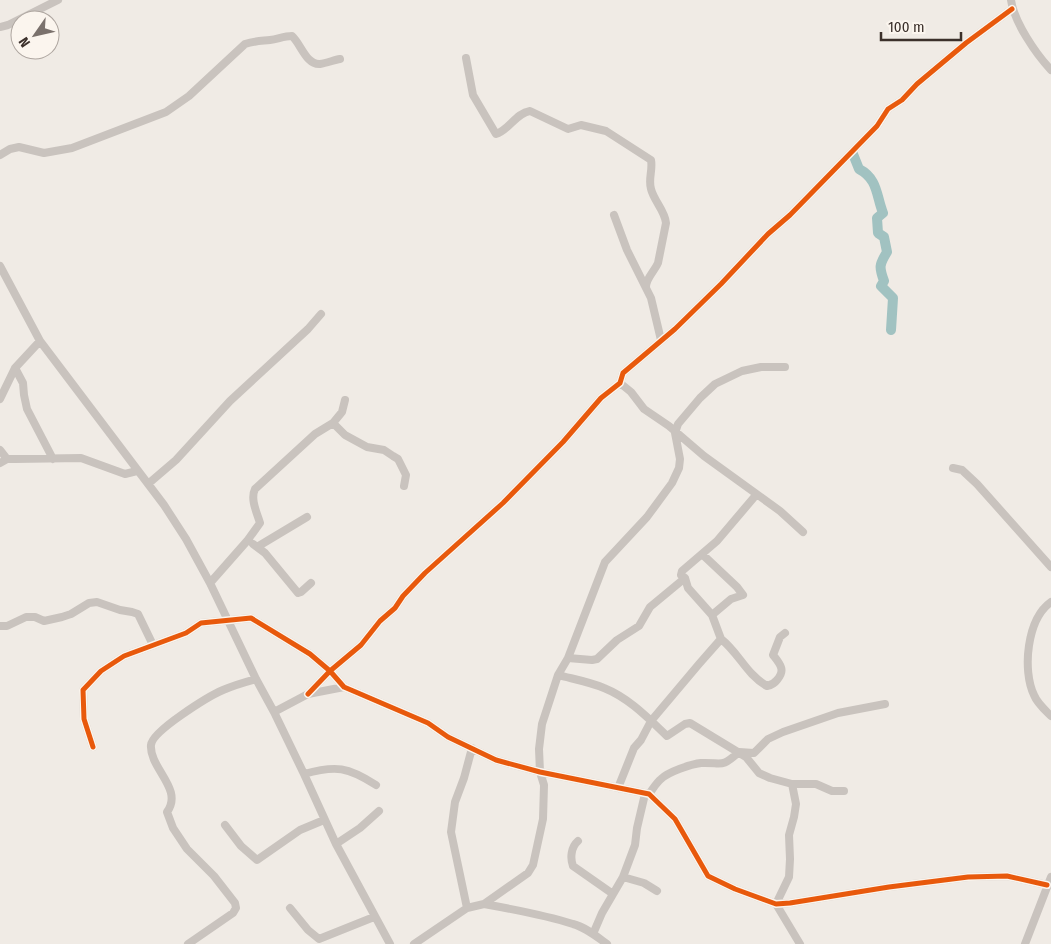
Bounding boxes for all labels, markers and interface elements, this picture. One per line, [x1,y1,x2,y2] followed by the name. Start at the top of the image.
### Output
[10,10,60,60] north arrow
[881,10,961,42] scale bar
[888,18,925,36] text: 100 m
[15,34,34,50] text: N

